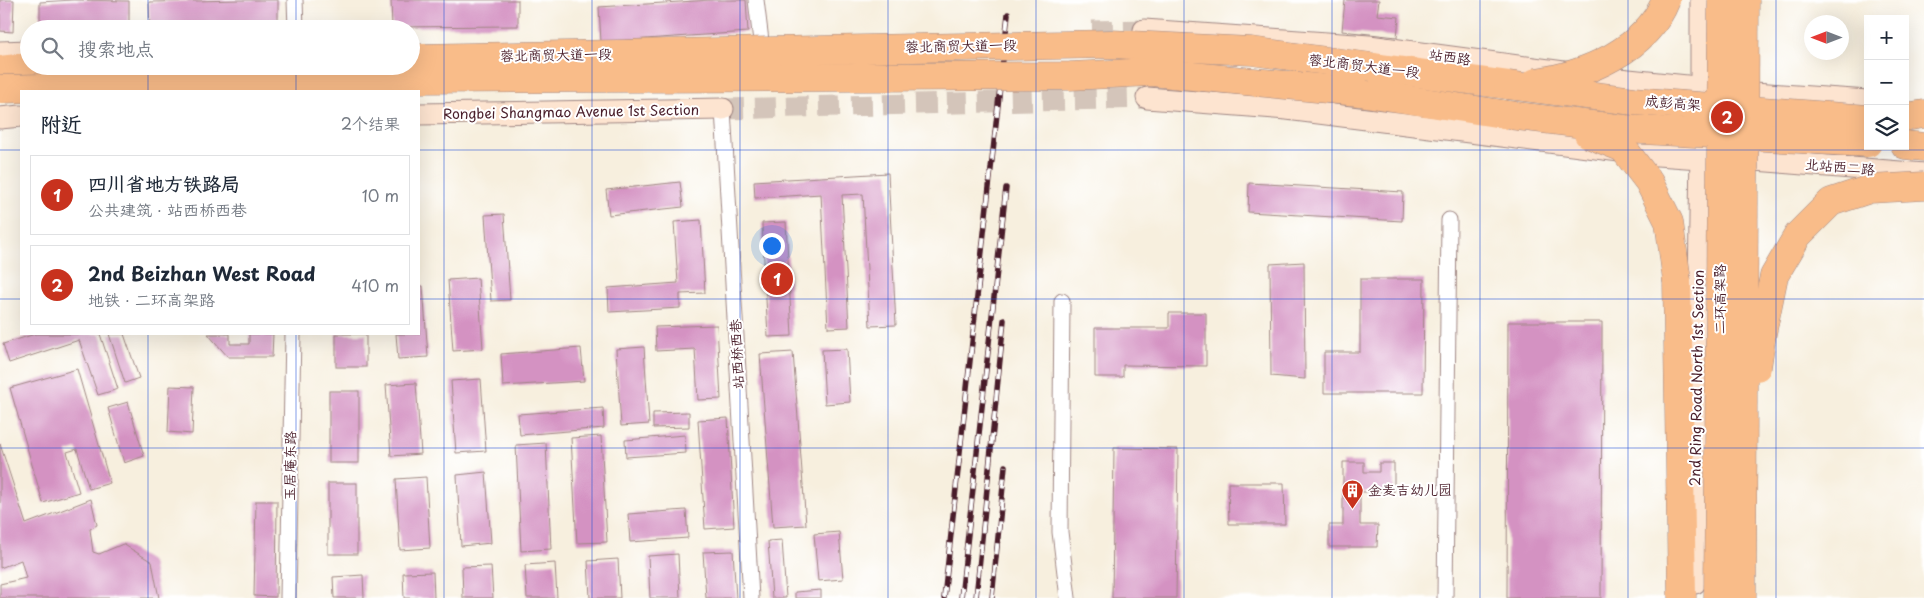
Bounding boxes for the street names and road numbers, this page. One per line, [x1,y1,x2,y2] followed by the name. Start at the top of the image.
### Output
[905,34,1017,57] street label: 蓉北商贸大道一段
[500,43,612,66] street label: 蓉北商贸大道一段
[1428,43,1472,70] street label: 站西路
[1307,48,1421,83] street label: 蓉北商贸大道一段
[1644,90,1702,115] street label: 成彭高架
[443,99,699,124] street label: Rongbei Shangmao Avenue 1st Section
[1804,153,1876,180] street label: 北站西二路
[1709,264,1730,334] street label: 二环高架路
[1684,270,1709,486] street label: 2nd Ring Road North 1st Section
[724,318,749,390] street label: 站西桥西巷
[278,431,301,501] street label: 玉居庵东路

